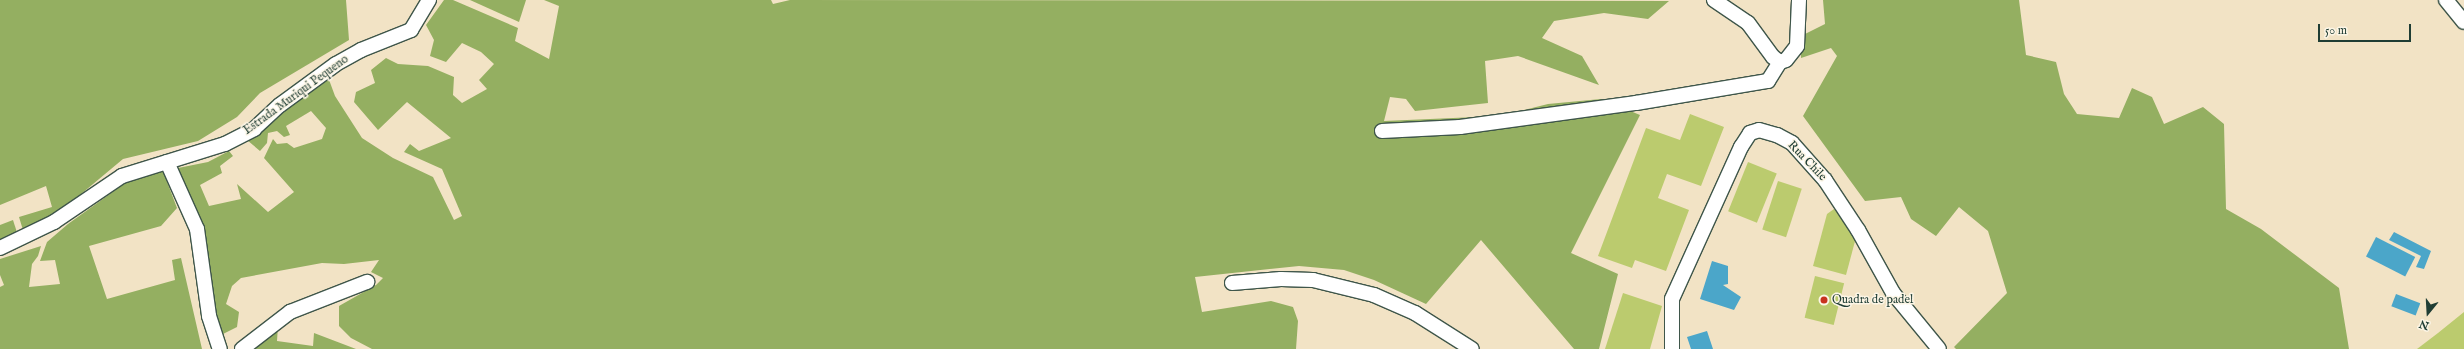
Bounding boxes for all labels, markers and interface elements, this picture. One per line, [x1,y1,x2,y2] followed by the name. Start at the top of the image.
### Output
[2320,16,2413,42] scale bar
[2325,23,2347,38] text: 50 m
[241,52,351,138] street label: Estrada Muriqui Pequeno
[1784,138,1830,184] street label: Rua Chile
[1832,293,1913,307] place label: Quadra de padel
[2408,293,2448,333] north arrow
[1819,295,1829,305] marker: Quadra de padel
[2418,316,2431,333] text: N

